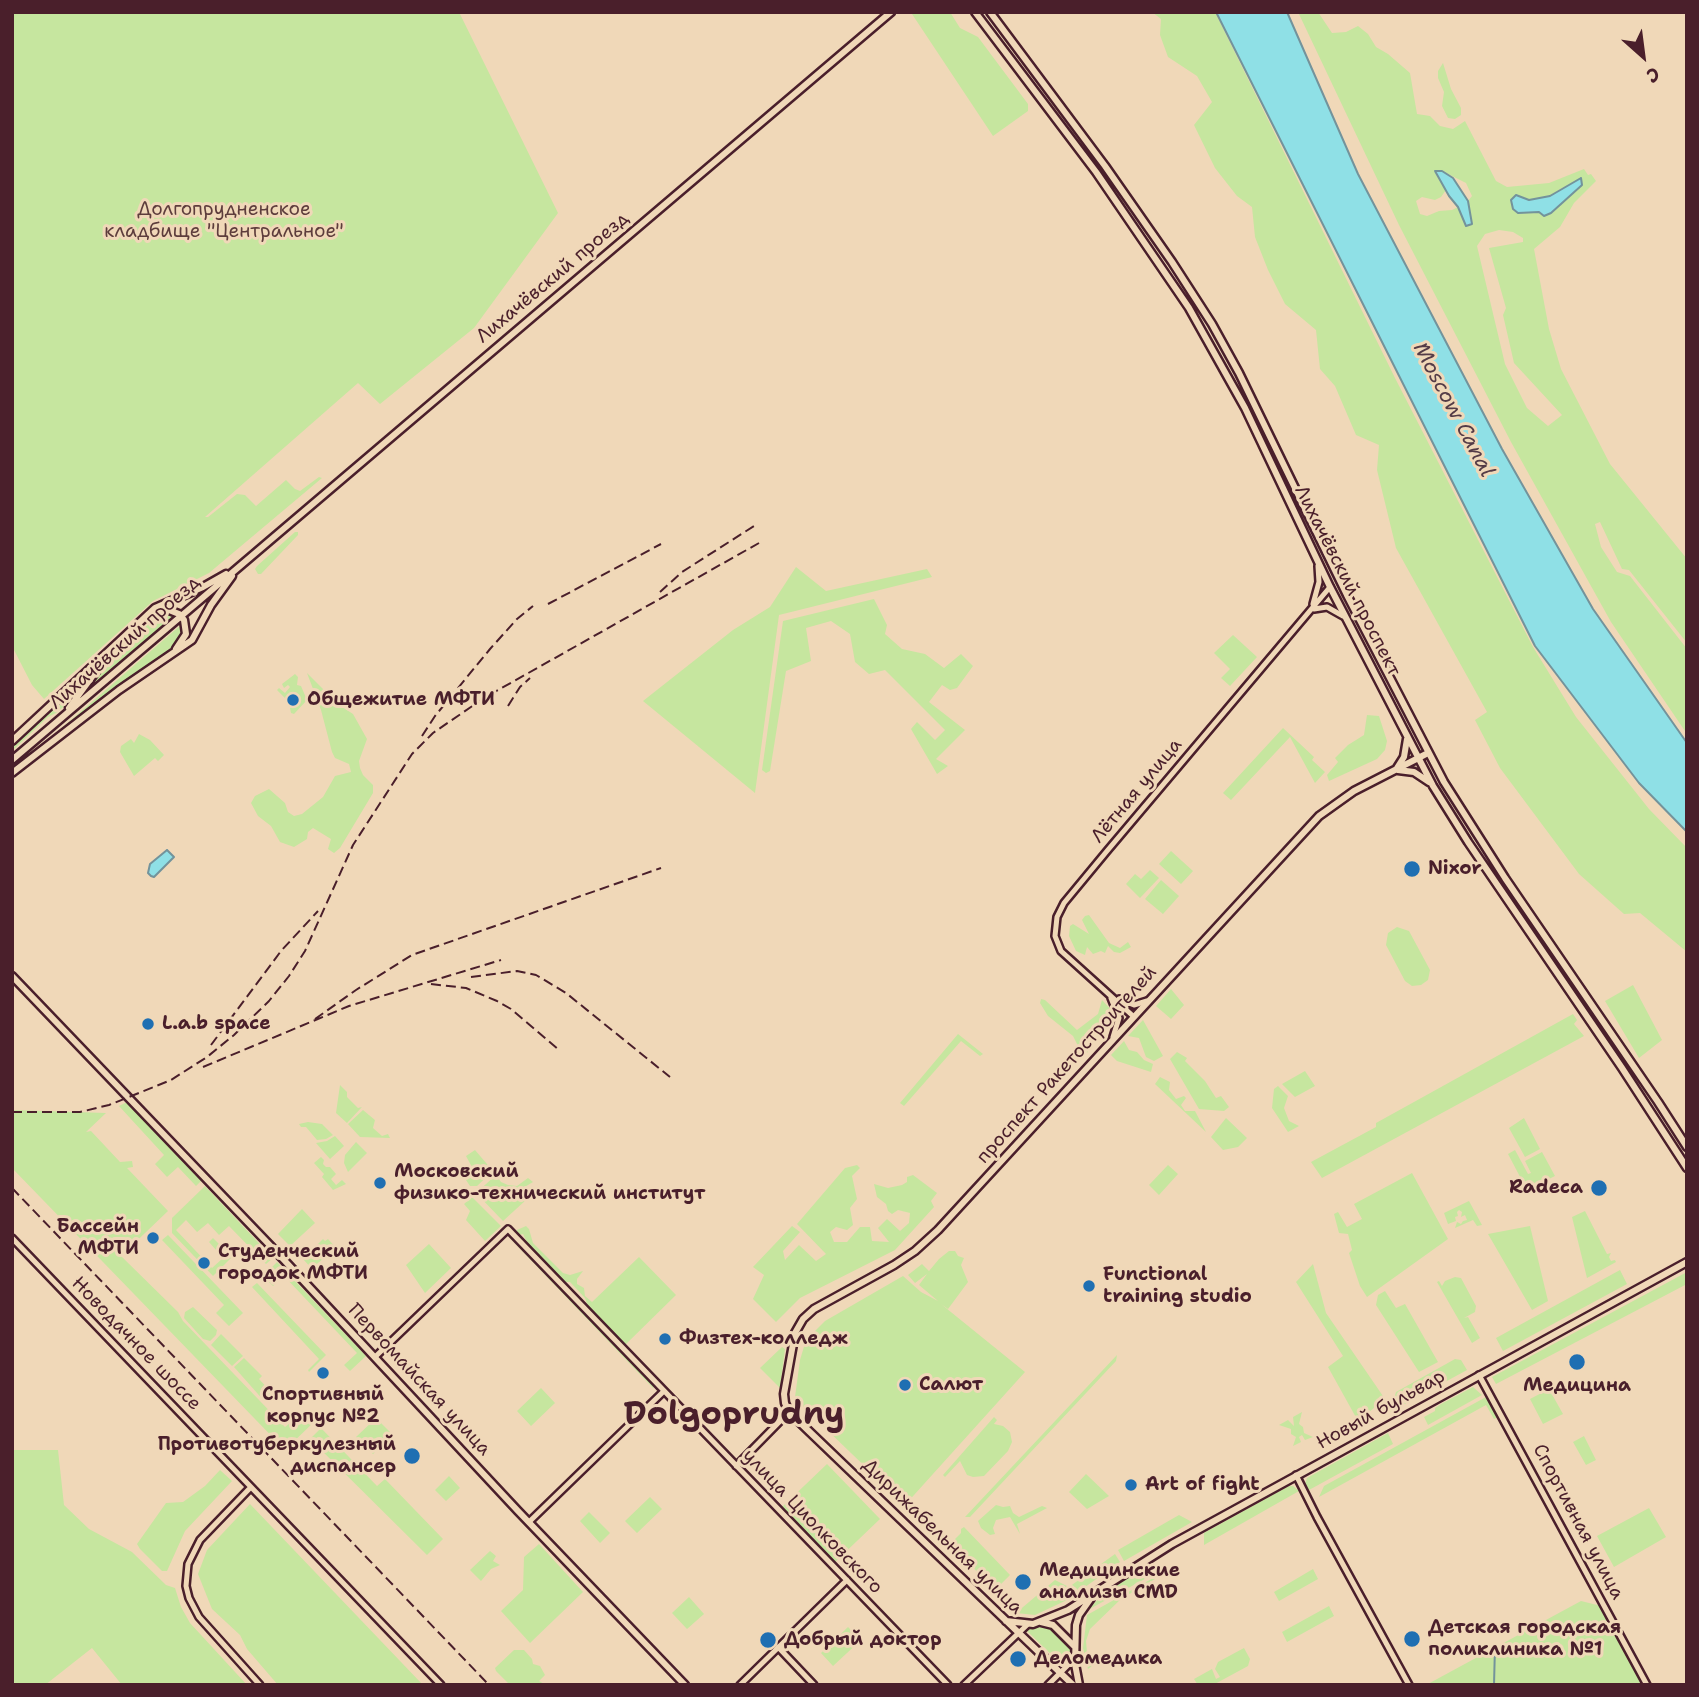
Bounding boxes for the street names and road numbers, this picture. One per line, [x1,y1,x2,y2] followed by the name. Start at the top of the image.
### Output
[472,208,634,348] street label: Лихачёвский проезд
[1289,482,1405,680] street label: Лихачёвский проспект
[45,571,205,715] street label: Лихачёвский проезд
[1087,734,1187,848] street label: Лётная улица
[972,961,1162,1169] street label: проспект Ракетостроителей
[66,1272,206,1416] street label: Новодачное шоссе
[343,1299,495,1461] street label: Первомайская улица
[1313,1365,1449,1455] street label: Новый бульвар
[1527,1440,1629,1604] street label: Спортивная улица
[737,1445,887,1599] street label: улица Циолковского
[857,1454,1027,1620] street label: Дирижабельная улица

